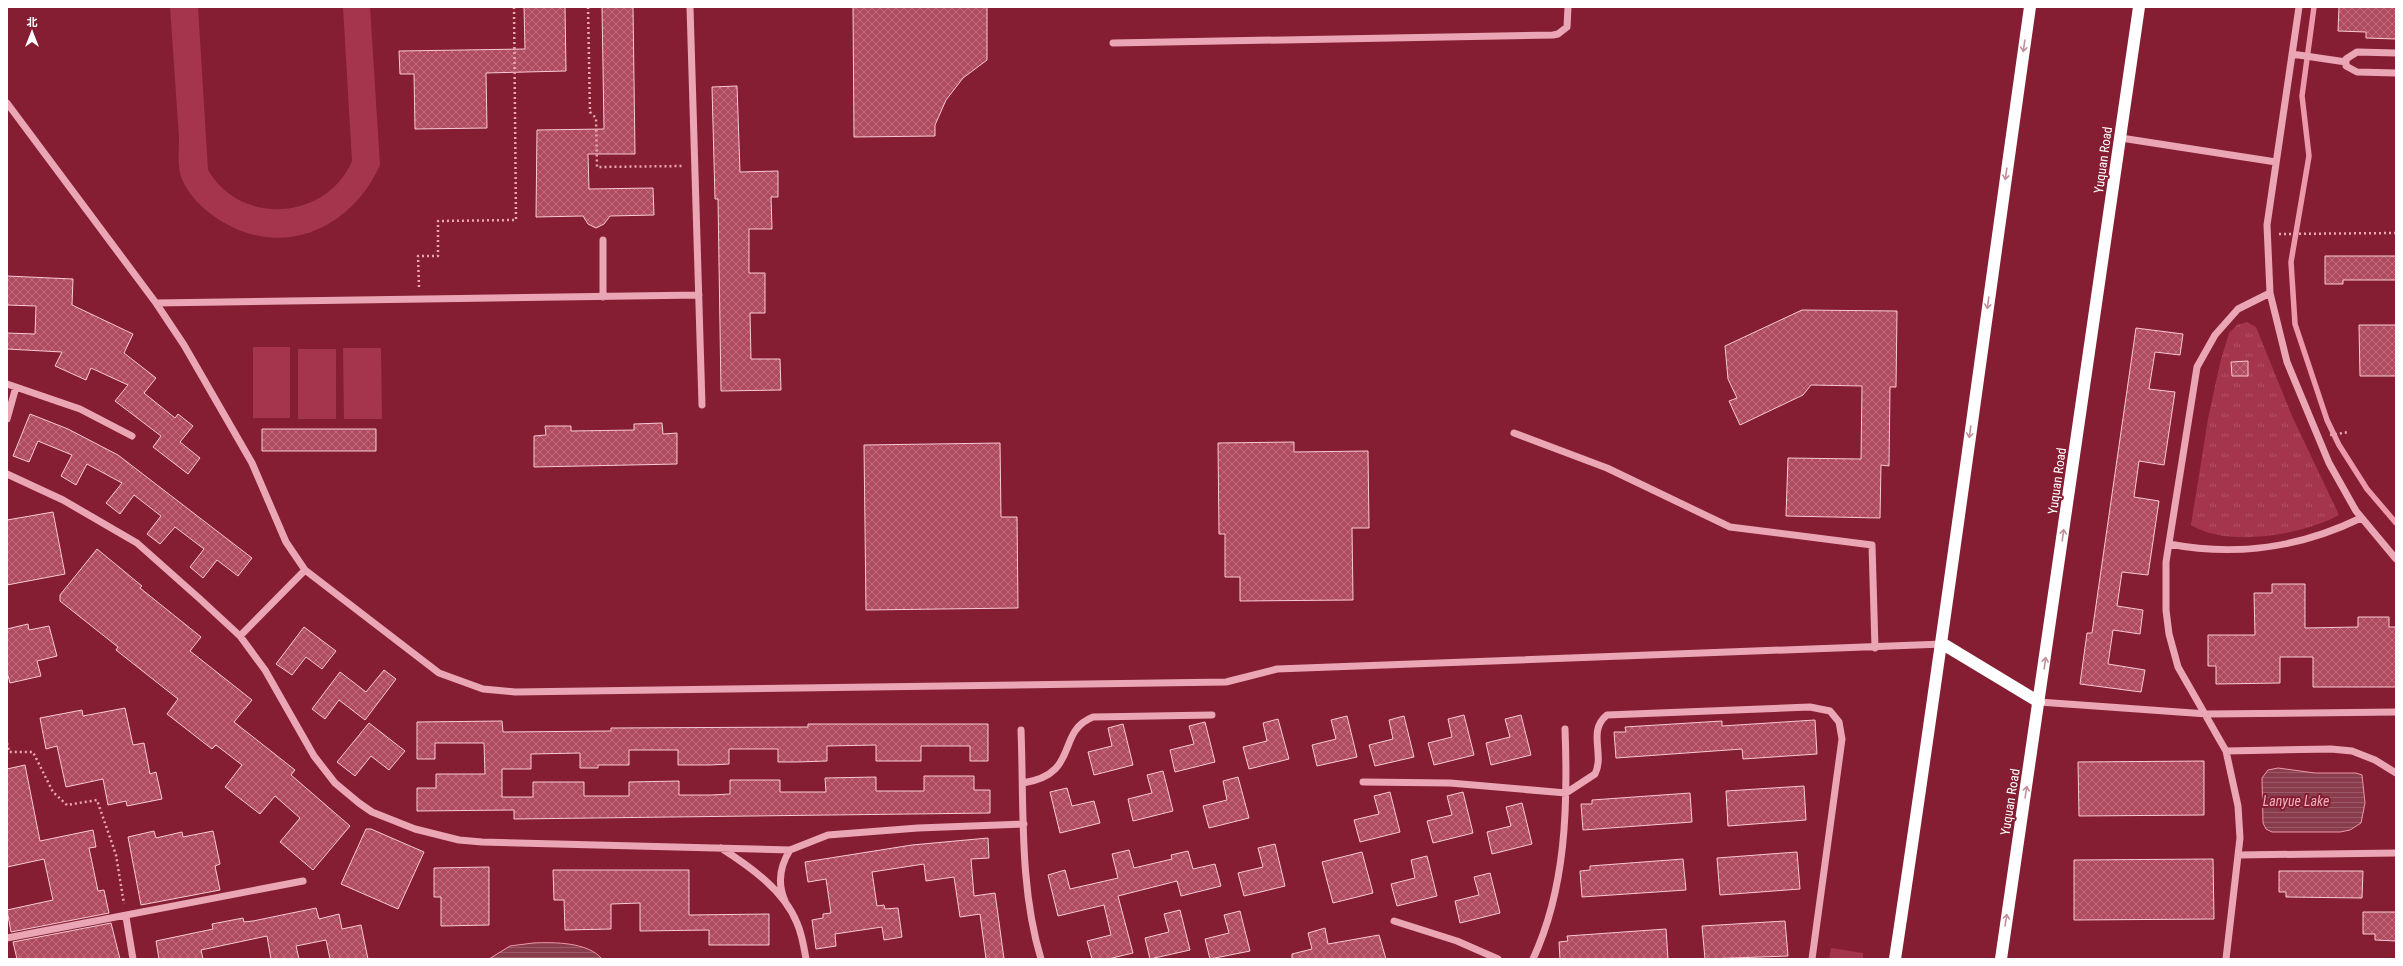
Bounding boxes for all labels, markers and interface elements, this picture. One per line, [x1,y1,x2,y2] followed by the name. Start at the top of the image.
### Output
[12,12,52,52] north arrow
[27,16,38,29] text: 北
[2020,39,2028,52] one-way arrow
[2091,126,2115,194] street label: Yuquan Road
[2002,167,2010,180] one-way arrow
[1984,296,1992,309] one-way arrow
[1966,425,1974,438] one-way arrow
[2045,447,2069,515] street label: Yuquan Road
[2059,529,2067,542] one-way arrow
[2041,657,2049,670] one-way arrow
[1997,768,2023,836] street label: Yuquan Road
[2022,786,2030,799] one-way arrow
[2263,793,2329,809] water label: Lanyue Lake
[2002,914,2010,927] one-way arrow

